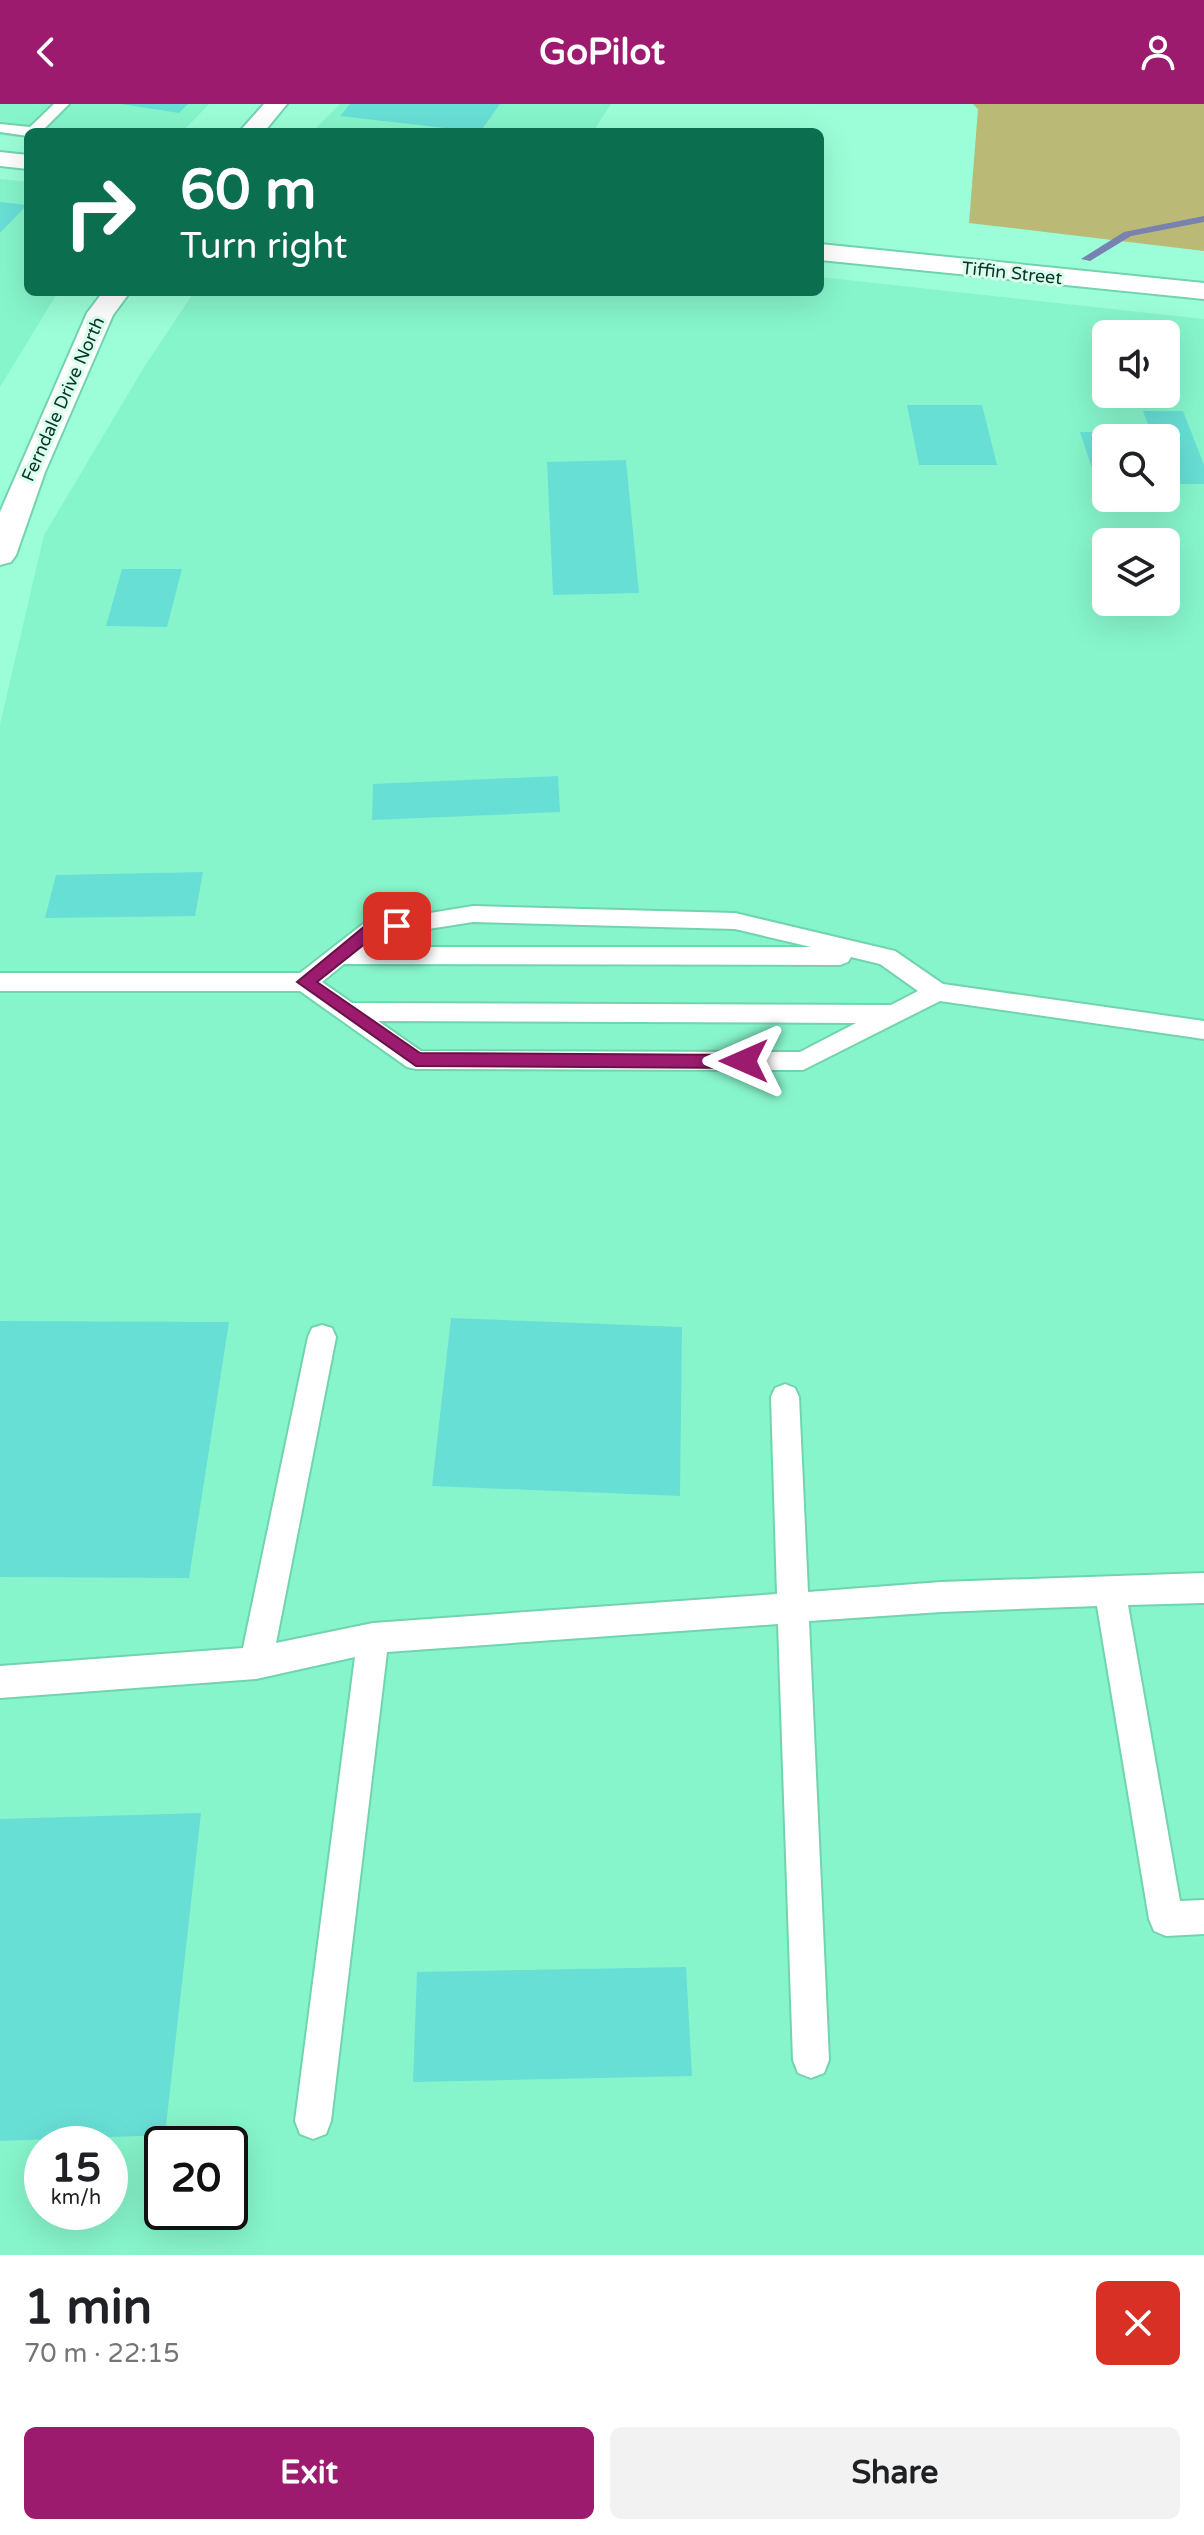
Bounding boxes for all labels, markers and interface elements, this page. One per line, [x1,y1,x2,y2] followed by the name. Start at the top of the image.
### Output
[24,30,68,74] icon: back
[1136,30,1180,74] icon: person
[539,31,665,74] text: GoPilot
[180,157,316,224] text: 60 m
[48,160,152,264] icon: right
[180,225,347,268] text: Turn right
[961,257,1063,289] street label: Tiffin Street
[17,313,109,485] street label: Ferndale Drive North
[1092,320,1180,616] map controls
[1092,320,1180,408] button: sound
[1092,424,1180,512] button: search
[1092,528,1180,616] button: layers
[363,892,431,960] pin
[375,904,419,948] icon: arrive
[702,1019,786,1103] position arrow
[144,2126,248,2230] speed limit sign: 20
[51,2144,101,2192] text: 15
[51,2186,101,2210] text: km/h
[24,2279,152,2337] text: 1 min
[1096,2281,1180,2365] button: close
[24,2338,180,2369] text: 70 m · 22:15
[24,2427,594,2519] button: Exit
[610,2427,1180,2519] button: Share

